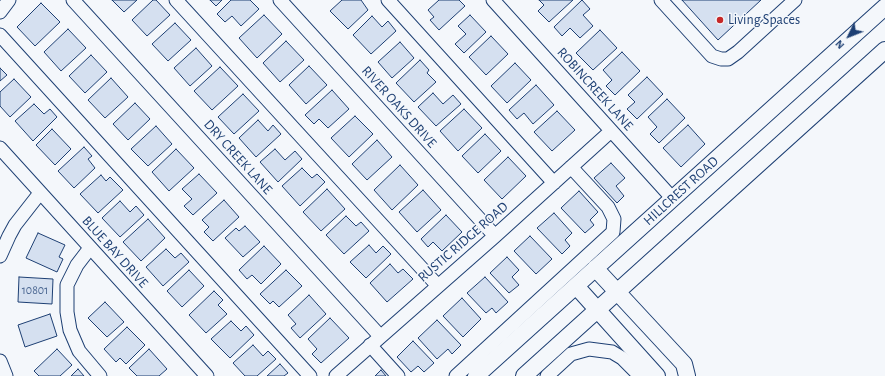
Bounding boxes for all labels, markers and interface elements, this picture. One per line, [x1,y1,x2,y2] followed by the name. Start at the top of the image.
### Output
[728,12,800,28] place label: Living Spaces
[715,15,725,25] marker: Living Spaces
[829,16,869,56] north arrow
[833,38,846,51] text: N
[553,44,637,134] street label: ROBINCREEK LANE
[358,63,440,151] street label: RIVER OAKS DRIVE
[200,116,276,198] street label: DRY CREEK LANE
[640,153,722,229] street label: HILLCREST ROAD
[414,198,512,286] street label: RUSTIC RIDGE ROAD
[78,213,152,291] street label: BLUE BAY DRIVE
[22,283,48,297] house number: 10801

